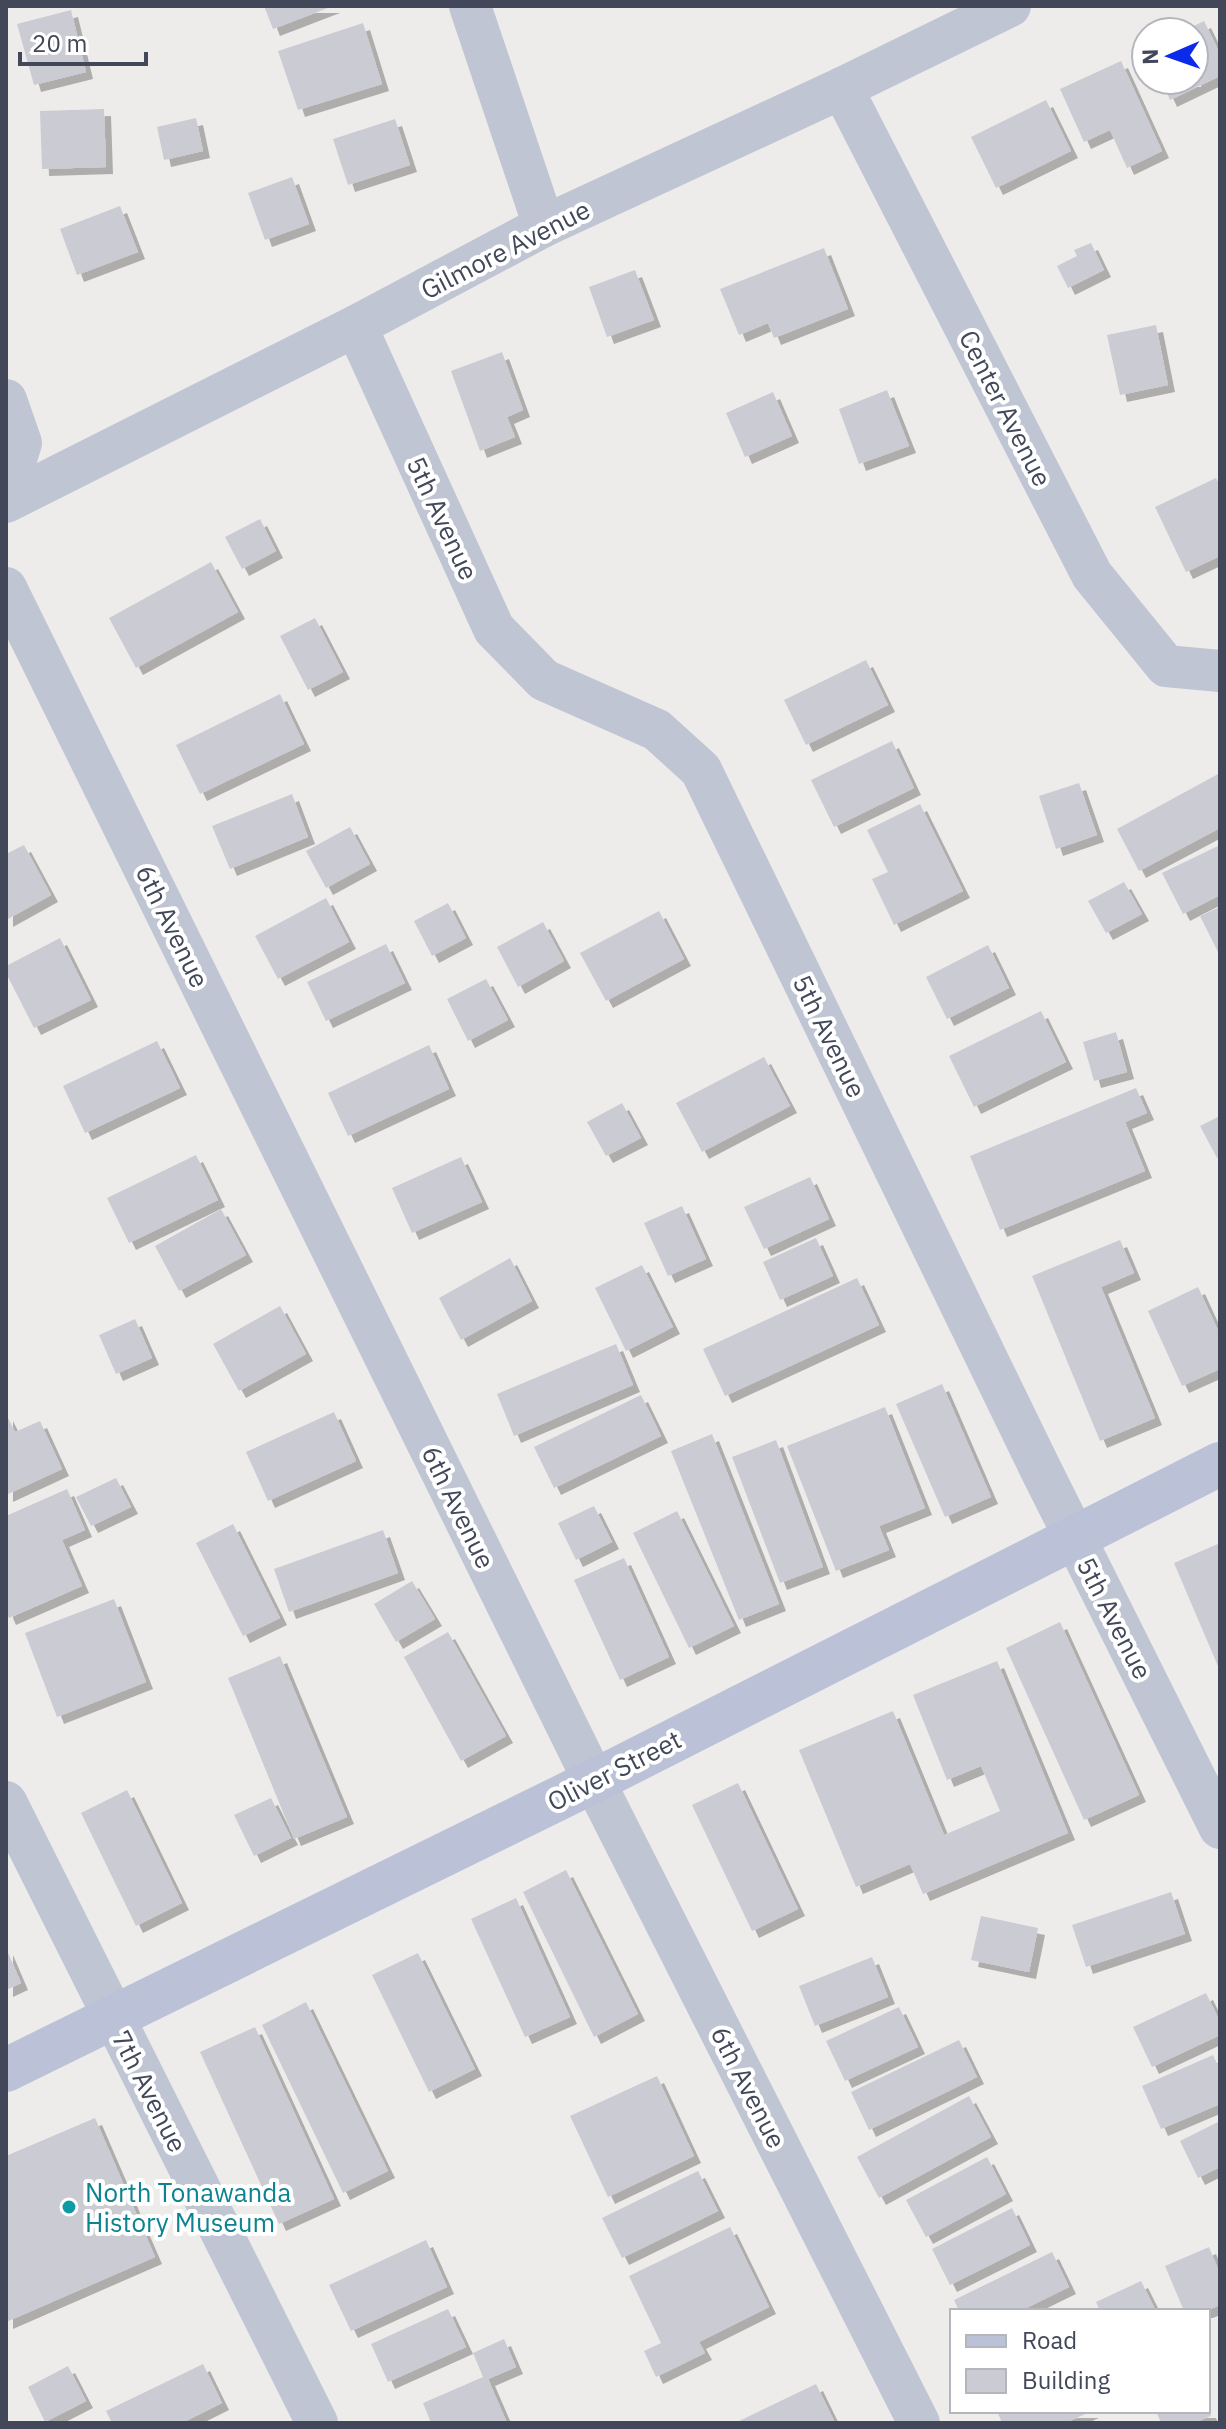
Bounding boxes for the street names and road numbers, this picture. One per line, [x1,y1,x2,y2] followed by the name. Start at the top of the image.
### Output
[415,192,595,306] street label: Gilmore Avenue
[952,324,1060,492] street label: Center Avenue
[400,451,486,585] street label: 5th Avenue
[129,859,217,993] street label: 6th Avenue
[786,969,874,1103] street label: 5th Avenue
[415,1440,503,1574] street label: 6th Avenue
[1070,1551,1160,1685] street label: 5th Avenue
[541,1722,687,1818] street label: Oliver Street
[704,2020,794,2154] street label: 6th Avenue
[105,2024,195,2158] street label: 7th Avenue

